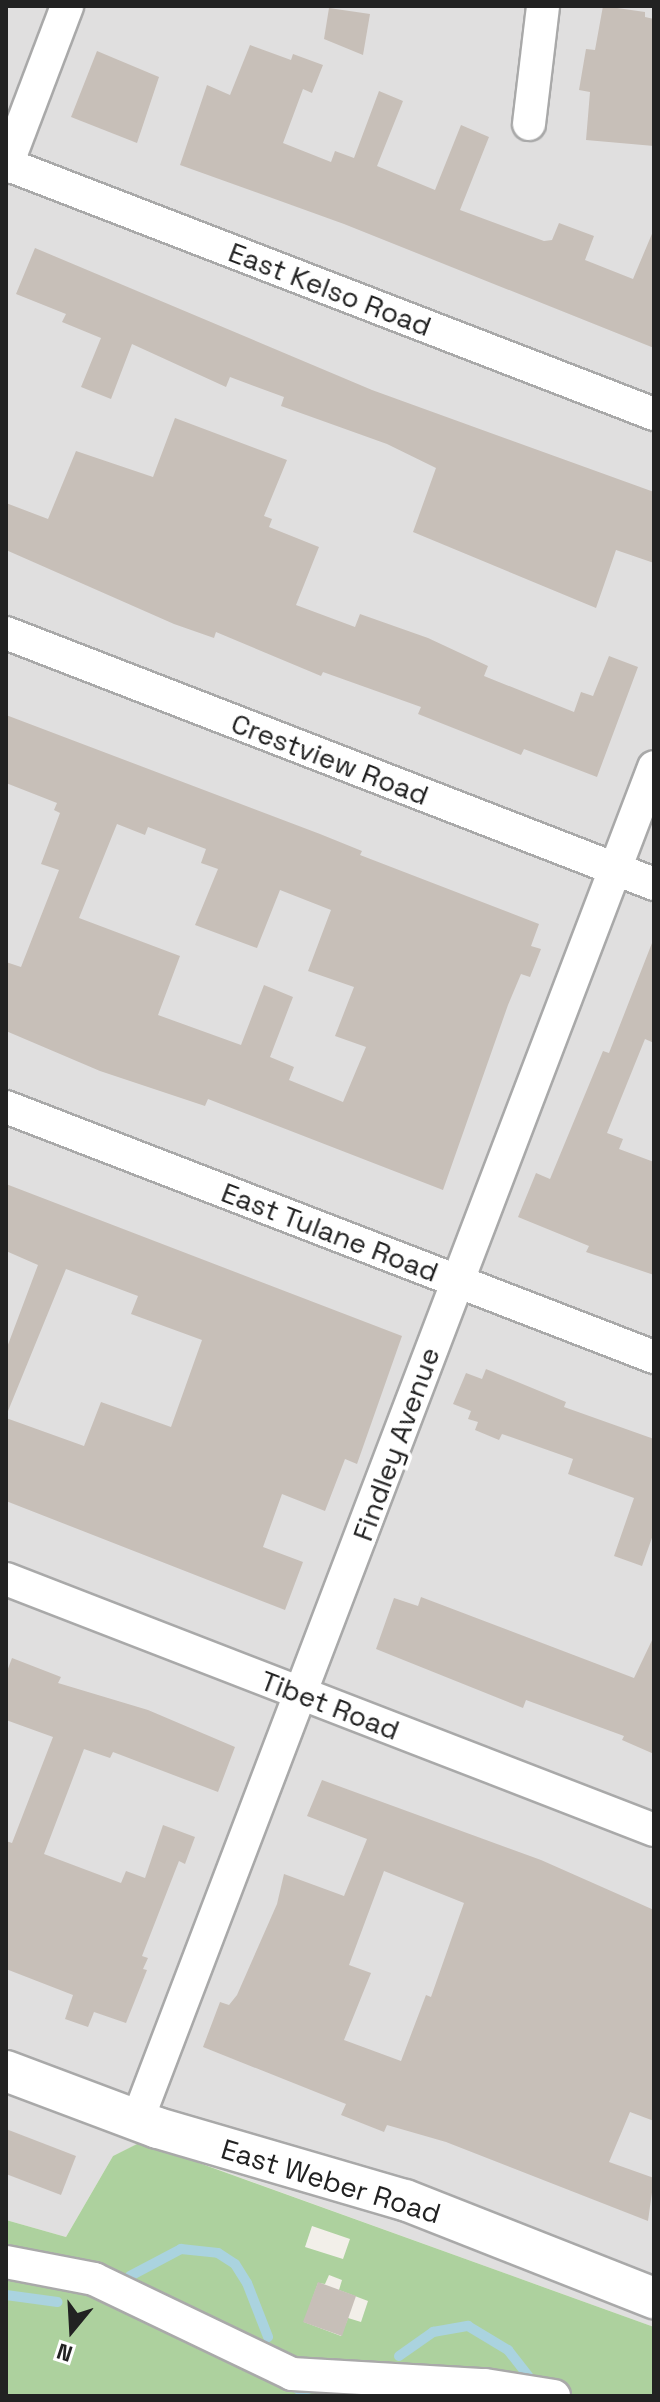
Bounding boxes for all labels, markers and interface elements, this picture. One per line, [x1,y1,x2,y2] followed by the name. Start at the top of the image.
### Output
[224,235,436,343] street label: East Kelso Road
[227,706,433,812] street label: Crestview Road
[216,1175,444,1289] street label: East Tulane Road
[345,1342,447,1546] street label: Findley Avenue
[256,1663,404,1747] street label: Tibet Road
[217,2132,445,2230] street label: East Weber Road
[32,2290,112,2370] north arrow
[53,2337,76,2368] text: N

